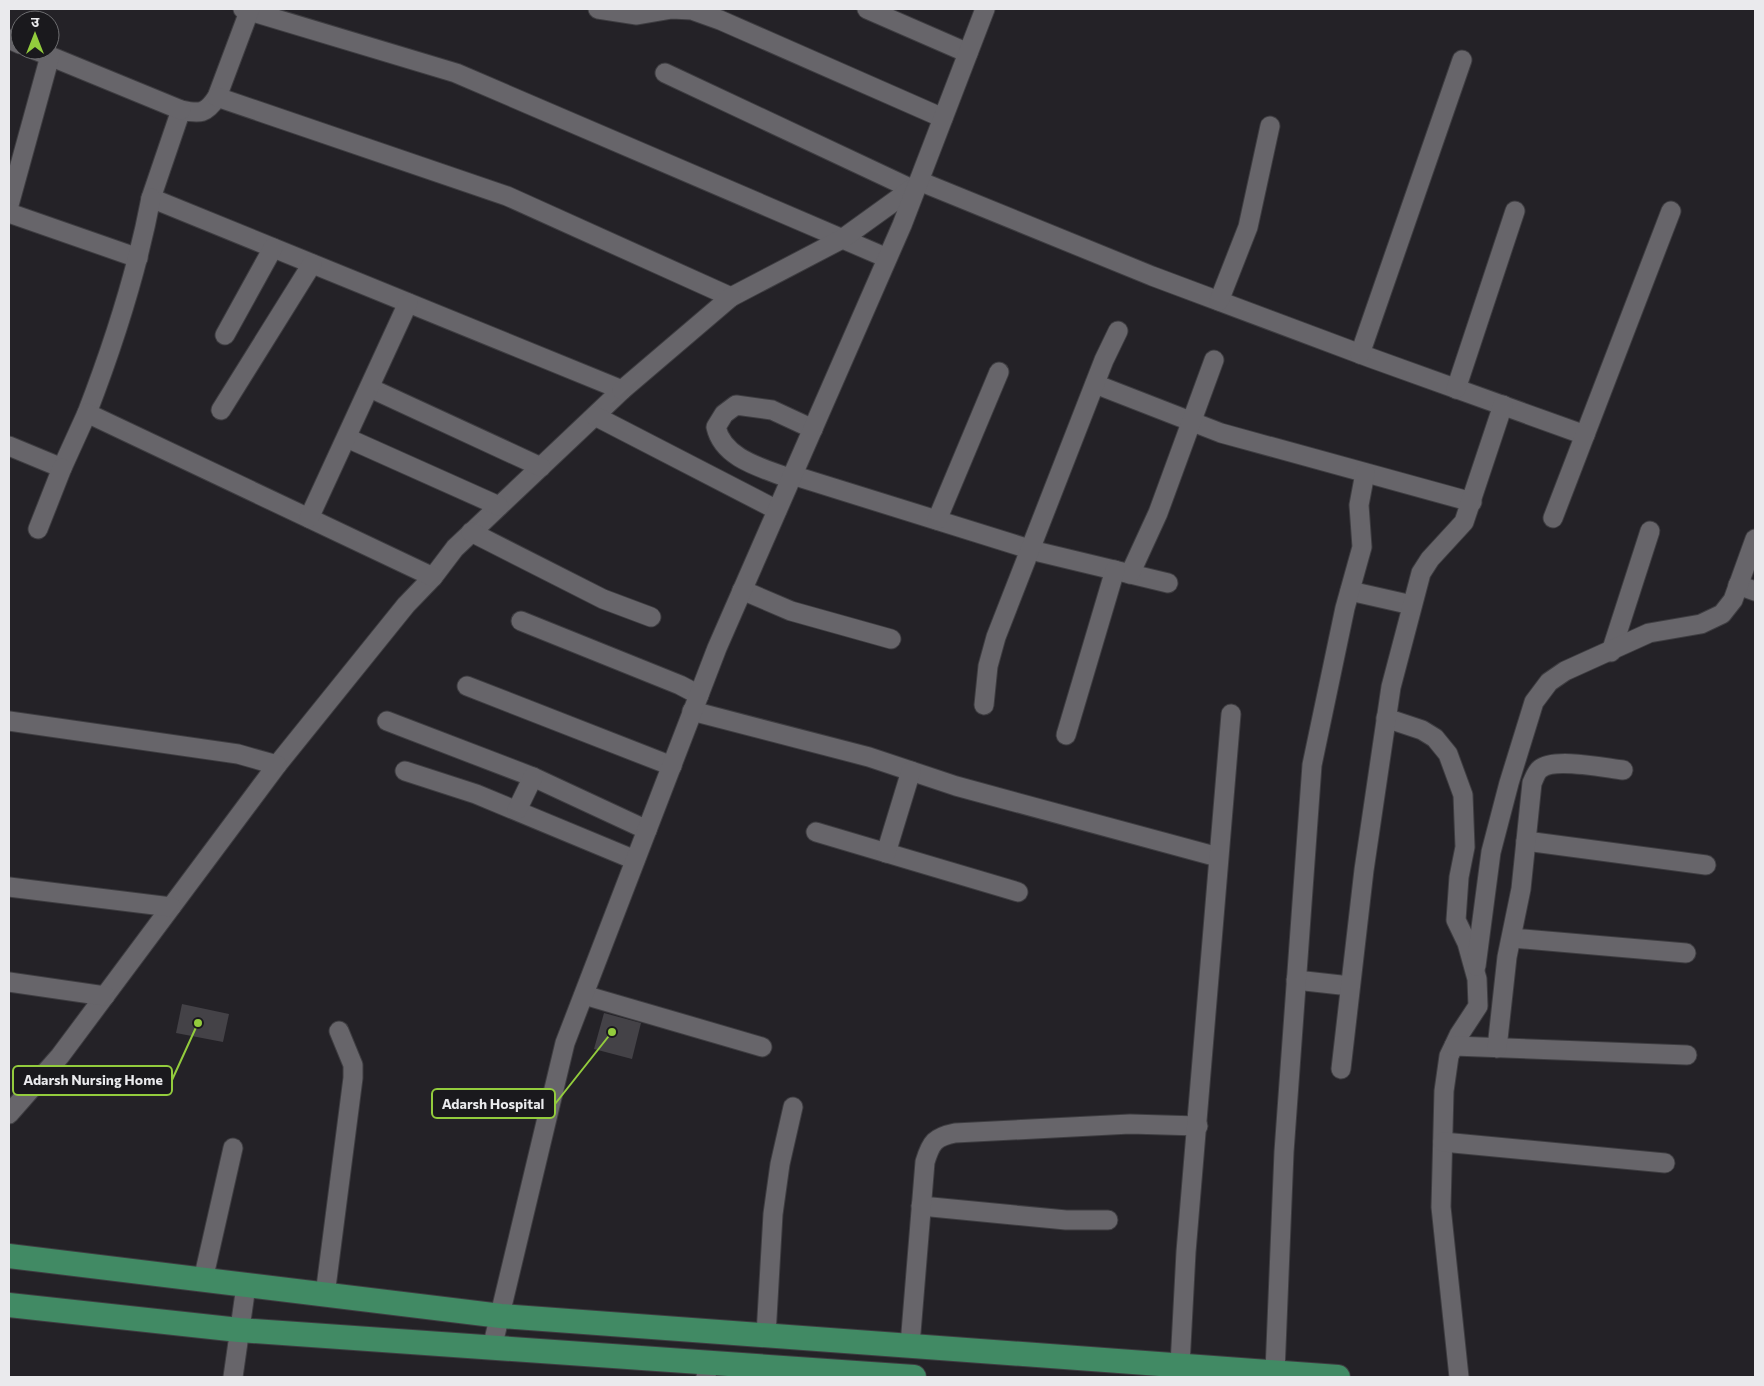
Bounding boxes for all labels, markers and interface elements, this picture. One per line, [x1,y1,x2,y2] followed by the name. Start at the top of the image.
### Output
[10,10,60,60] north arrow
[31,13,40,30] text: उ
[13,1066,172,1095] callout: Adarsh Nursing Home
[23,1071,163,1088] text: Adarsh Nursing Home
[432,1089,555,1118] callout: Adarsh Hospital
[442,1095,544,1112] text: Adarsh Hospital

